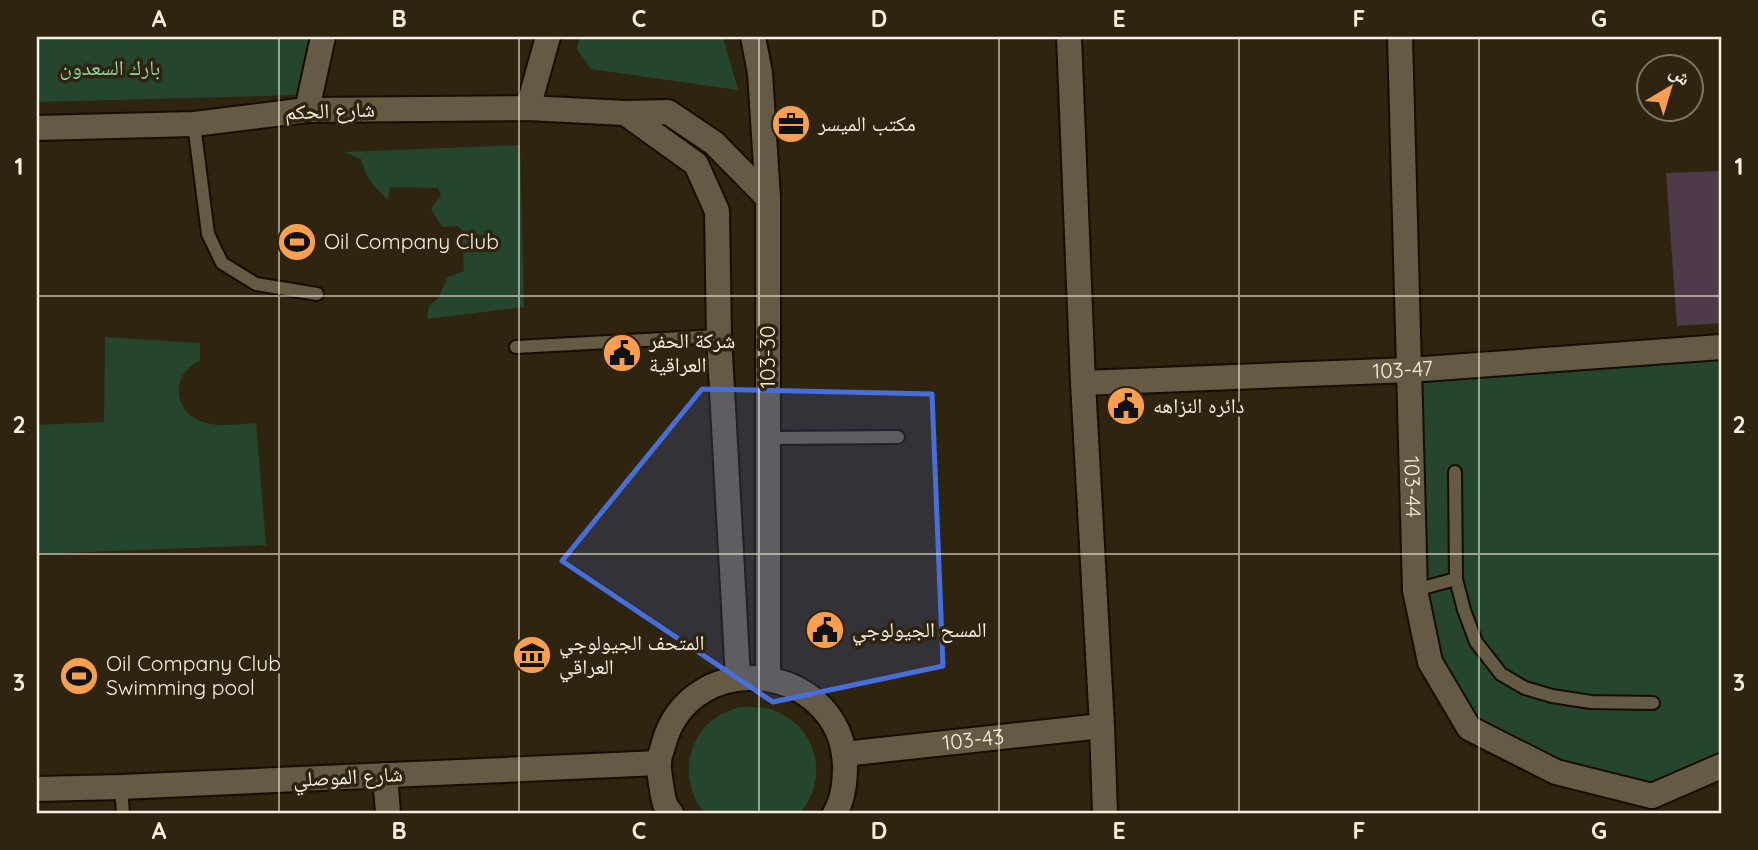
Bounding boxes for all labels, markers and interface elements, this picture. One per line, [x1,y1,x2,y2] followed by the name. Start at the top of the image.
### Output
[152,4,167,33] text: A
[391,4,407,33] text: B
[632,4,646,33] text: C
[871,4,887,33] text: D
[1112,4,1126,33] text: E
[1353,4,1365,33] text: F
[1591,4,1607,33] text: G
[1636,52,1706,122] north arrow
[60,54,160,80] park label: بارك السعدون
[1665,59,1696,90] text: ش
[285,95,375,127] street label: شارع الحكم
[770,103,812,145] office icon: مكتب الميسر
[817,110,916,136] place label: مكتب الميسر
[15,152,23,181] text: 1
[1735,152,1743,181] text: 1
[276,221,318,263] sports icon: Oil Company Club
[324,228,499,254] place label: Oil Company Club
[754,326,780,388] street label: 103-30
[648,327,735,377] place label: شركة الحفر العراقية
[601,332,643,374] public building icon: شركة الحفر العراقية
[1372,354,1434,383] street label: 103-47
[1105,385,1147,427] public building icon: دائره النزاهه
[1153,392,1244,418] place label: دائره النزاهه
[12,410,26,439] text: 2
[1732,410,1746,439] text: 2
[1399,456,1427,518] street label: 103-44
[804,609,846,651] public building icon: المسح الجيولوجي
[852,616,987,646] place label: المسح الجيولوجي
[559,629,704,683] place label: المتحف الجيولوجي العراقي
[511,634,553,676] museum icon: المتحف الجيولوجي العراقي
[106,650,281,700] place label: Oil Company Club Swimming pool
[58,655,100,697] sports icon: Oil Company Club Swimming pool
[13,668,25,697] text: 3
[1733,668,1745,697] text: 3
[941,723,1005,755] street label: 103-43
[292,760,404,796] street label: شارع الموصلي
[152,816,167,845] text: A
[391,816,407,845] text: B
[632,816,646,845] text: C
[871,816,887,845] text: D
[1112,816,1126,845] text: E
[1353,816,1365,845] text: F
[1591,816,1607,845] text: G

